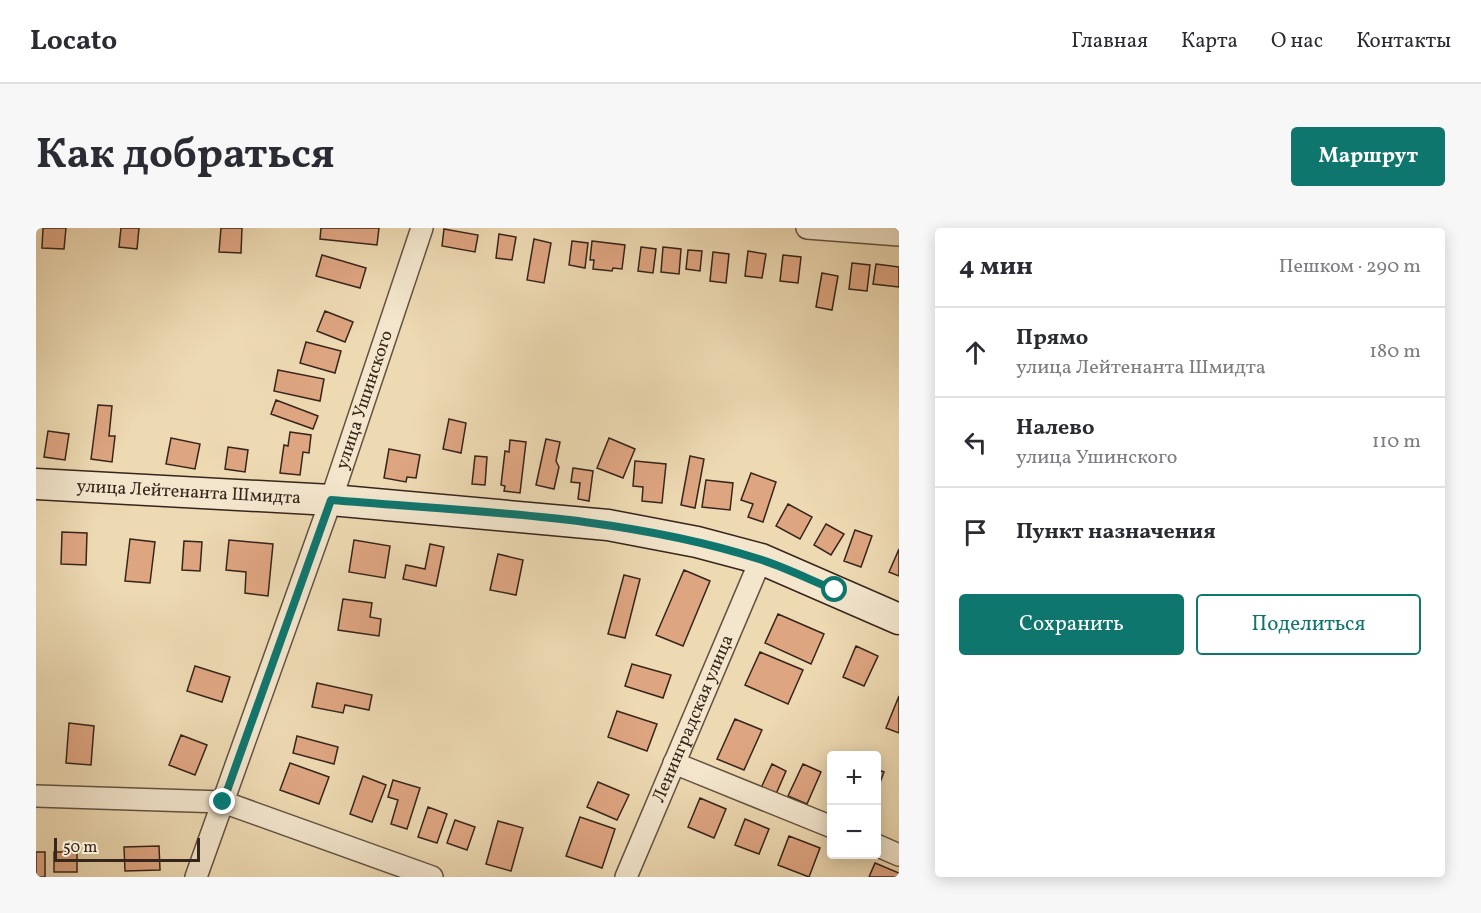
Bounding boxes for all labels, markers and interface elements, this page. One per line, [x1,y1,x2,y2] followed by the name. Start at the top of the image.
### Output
[30,22,117,61] text: Locato
[1071,27,1148,56] text: Главная
[1181,27,1238,56] text: Карта
[1271,27,1323,56] text: О нас
[1356,27,1451,56] text: Контакты
[36,127,335,186] text: Как добраться
[1291,127,1445,186] button: Маршрут
[959,249,1033,285] text: 4 мин
[1279,253,1421,281] text: Пешком · 290 m
[1016,323,1088,354] text: Прямо
[330,327,399,473] street label: улица Ушинского
[959,336,992,369] icon: ahead
[1369,338,1421,366] text: 180 m
[1016,354,1266,382] text: улица Лейтенанта Шмидта
[1016,413,1095,444] text: Налево
[959,426,992,459] icon: left
[1372,428,1421,456] text: 110 m
[1016,444,1177,472] text: улица Ушинского
[76,474,302,511] street label: улица Лейтенанта Шмидта
[959,516,992,549] icon: arrive
[1016,517,1216,548] text: Пункт назначения
[821,576,847,602] route start
[959,594,1184,655] button: Сохранить
[1196,594,1421,655] button: Поделиться
[646,631,740,807] street label: Ленинградская улица
[827,751,881,859] map controls
[827,751,881,805] button: +
[209,788,235,814] route end
[827,805,881,859] button: −
[54,835,200,862] scale bar
[63,837,97,859] text: 50 m

